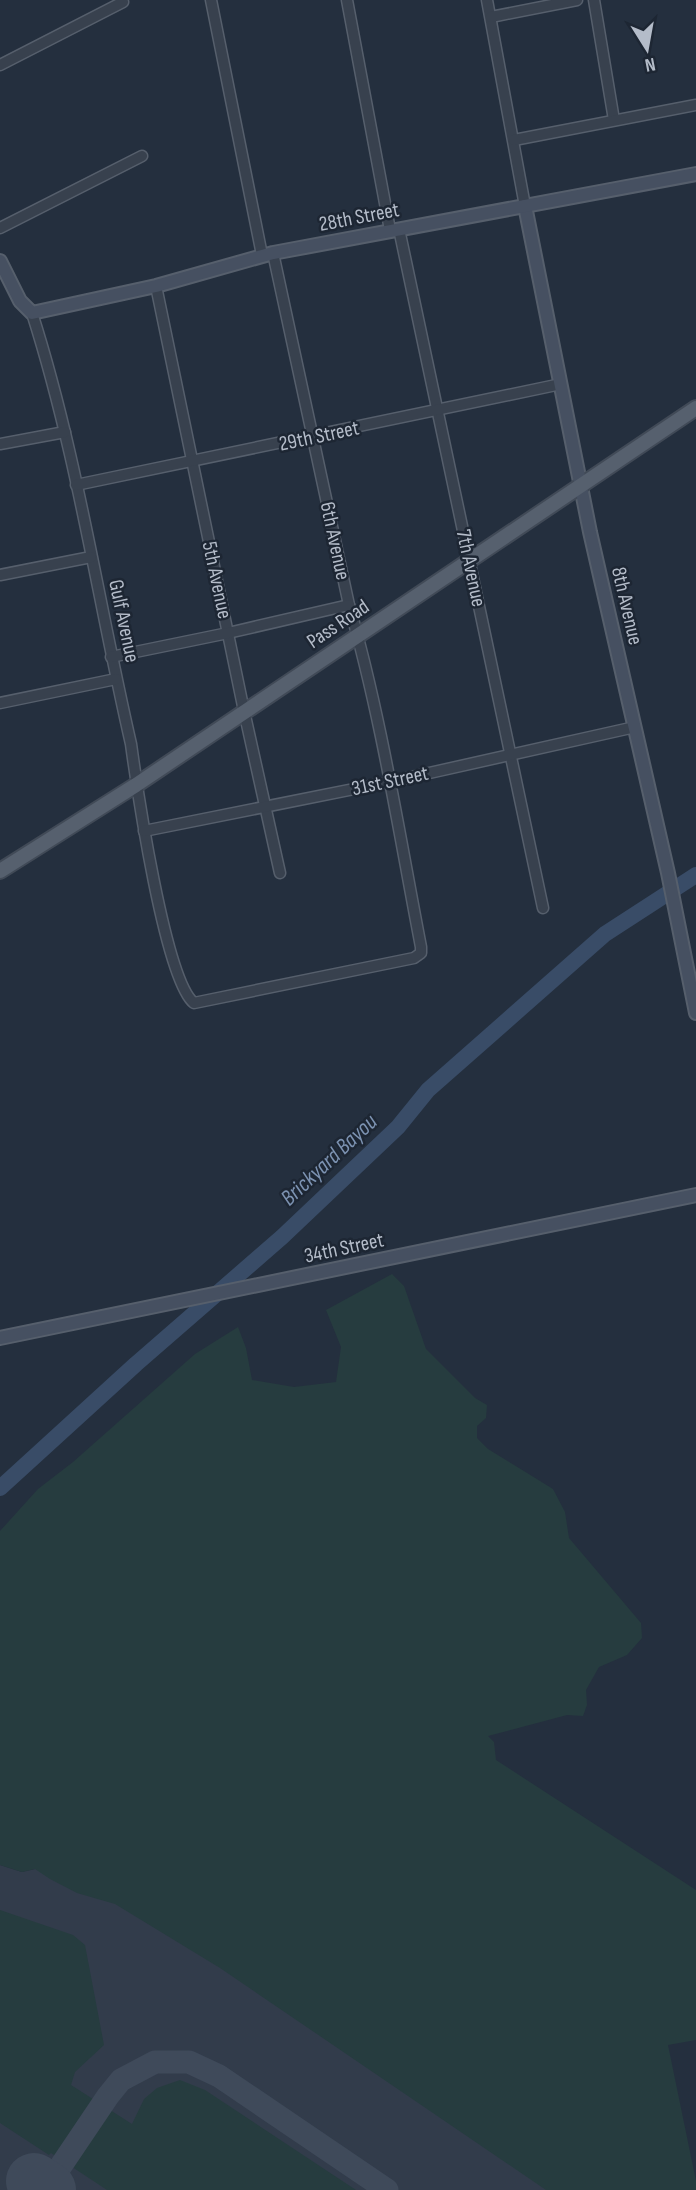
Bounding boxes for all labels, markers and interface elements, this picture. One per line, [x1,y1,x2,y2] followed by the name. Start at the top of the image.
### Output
[612,14,682,84] north arrow
[643,52,657,76] text: N
[317,197,401,237] street label: 28th Street
[277,415,361,457] street label: 29th Street
[315,500,355,582] street label: 6th Avenue
[451,527,491,609] street label: 7th Avenue
[197,539,237,621] street label: 5th Avenue
[606,565,648,647] street label: 8th Avenue
[103,577,145,665] street label: Gulf Avenue
[302,594,374,654] street label: Pass Road
[349,761,431,801] street label: 31st Street
[275,1108,383,1212] water label: Brickyard Bayou
[302,1227,386,1269] street label: 34th Street

